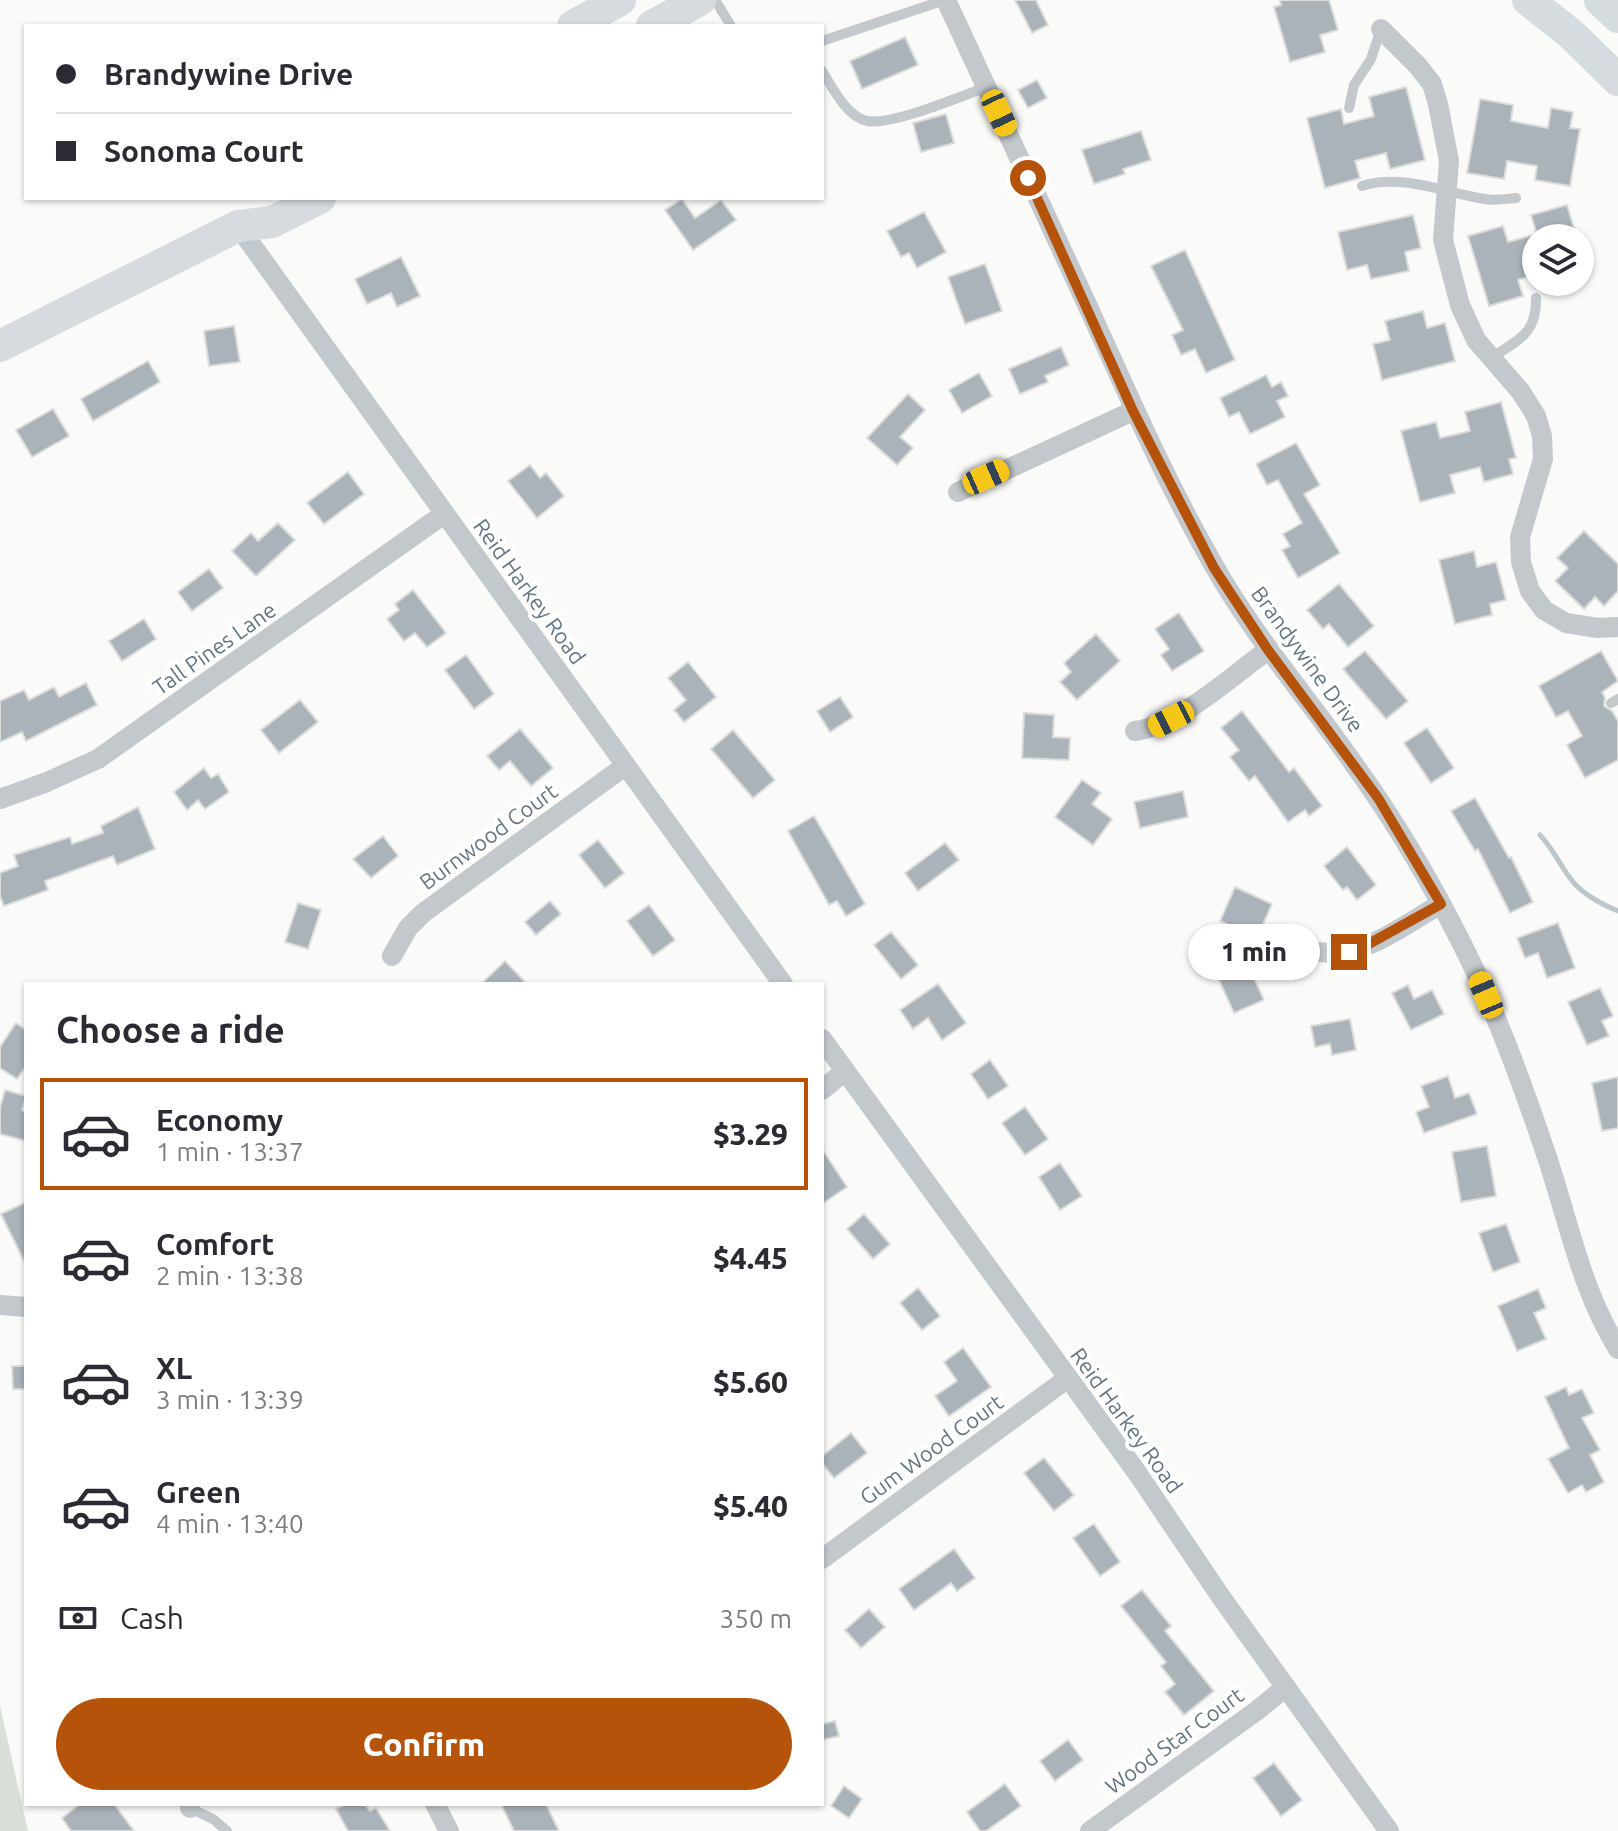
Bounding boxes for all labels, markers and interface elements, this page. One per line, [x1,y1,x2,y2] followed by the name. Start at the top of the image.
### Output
[104,57,353,91] text: Brandywine Drive
[978,86,1020,140] car
[104,134,304,168] text: Sonoma Court
[1010,160,1046,196] route start
[1522,224,1594,296] map controls
[1522,224,1594,296] button: layers
[959,456,1013,498] car
[469,514,591,668] street label: Reid Harkey Road
[1247,581,1369,737] street label: Brandywine Drive
[148,596,280,700] street label: Tall Pines Lane
[1144,697,1198,741] car
[414,777,562,894] street label: Burnwood Court
[1189,924,1321,980] callout: 1 min
[1331,934,1367,970] route end
[1221,937,1287,966] text: 1 min
[1466,968,1506,1022] car
[56,1009,285,1050] text: Choose a ride
[60,1098,132,1170] icon: car
[156,1103,283,1137] text: Economy
[713,1117,788,1151] text: $3.29
[156,1137,304,1166] text: 1 min · 13:37
[60,1222,132,1294] icon: car
[156,1227,274,1261] text: Comfort
[713,1241,788,1275] text: $4.45
[156,1261,304,1290] text: 2 min · 13:38
[1066,1343,1188,1497] street label: Reid Harkey Road
[60,1346,132,1418] icon: car
[156,1351,192,1385] text: XL
[713,1365,788,1399] text: $5.60
[156,1385,304,1414] text: 3 min · 13:39
[855,1389,1008,1509] street label: Gum Wood Court
[60,1470,132,1542] icon: car
[156,1475,241,1509] text: Green
[713,1489,788,1523] text: $5.40
[156,1509,304,1538] text: 4 min · 13:40
[56,1596,100,1640] icon: cash
[120,1601,184,1635] text: Cash
[720,1604,792,1633] text: 350 m
[1100,1681,1248,1798] street label: Wood Star Court
[56,1698,792,1790] button: Confirm

